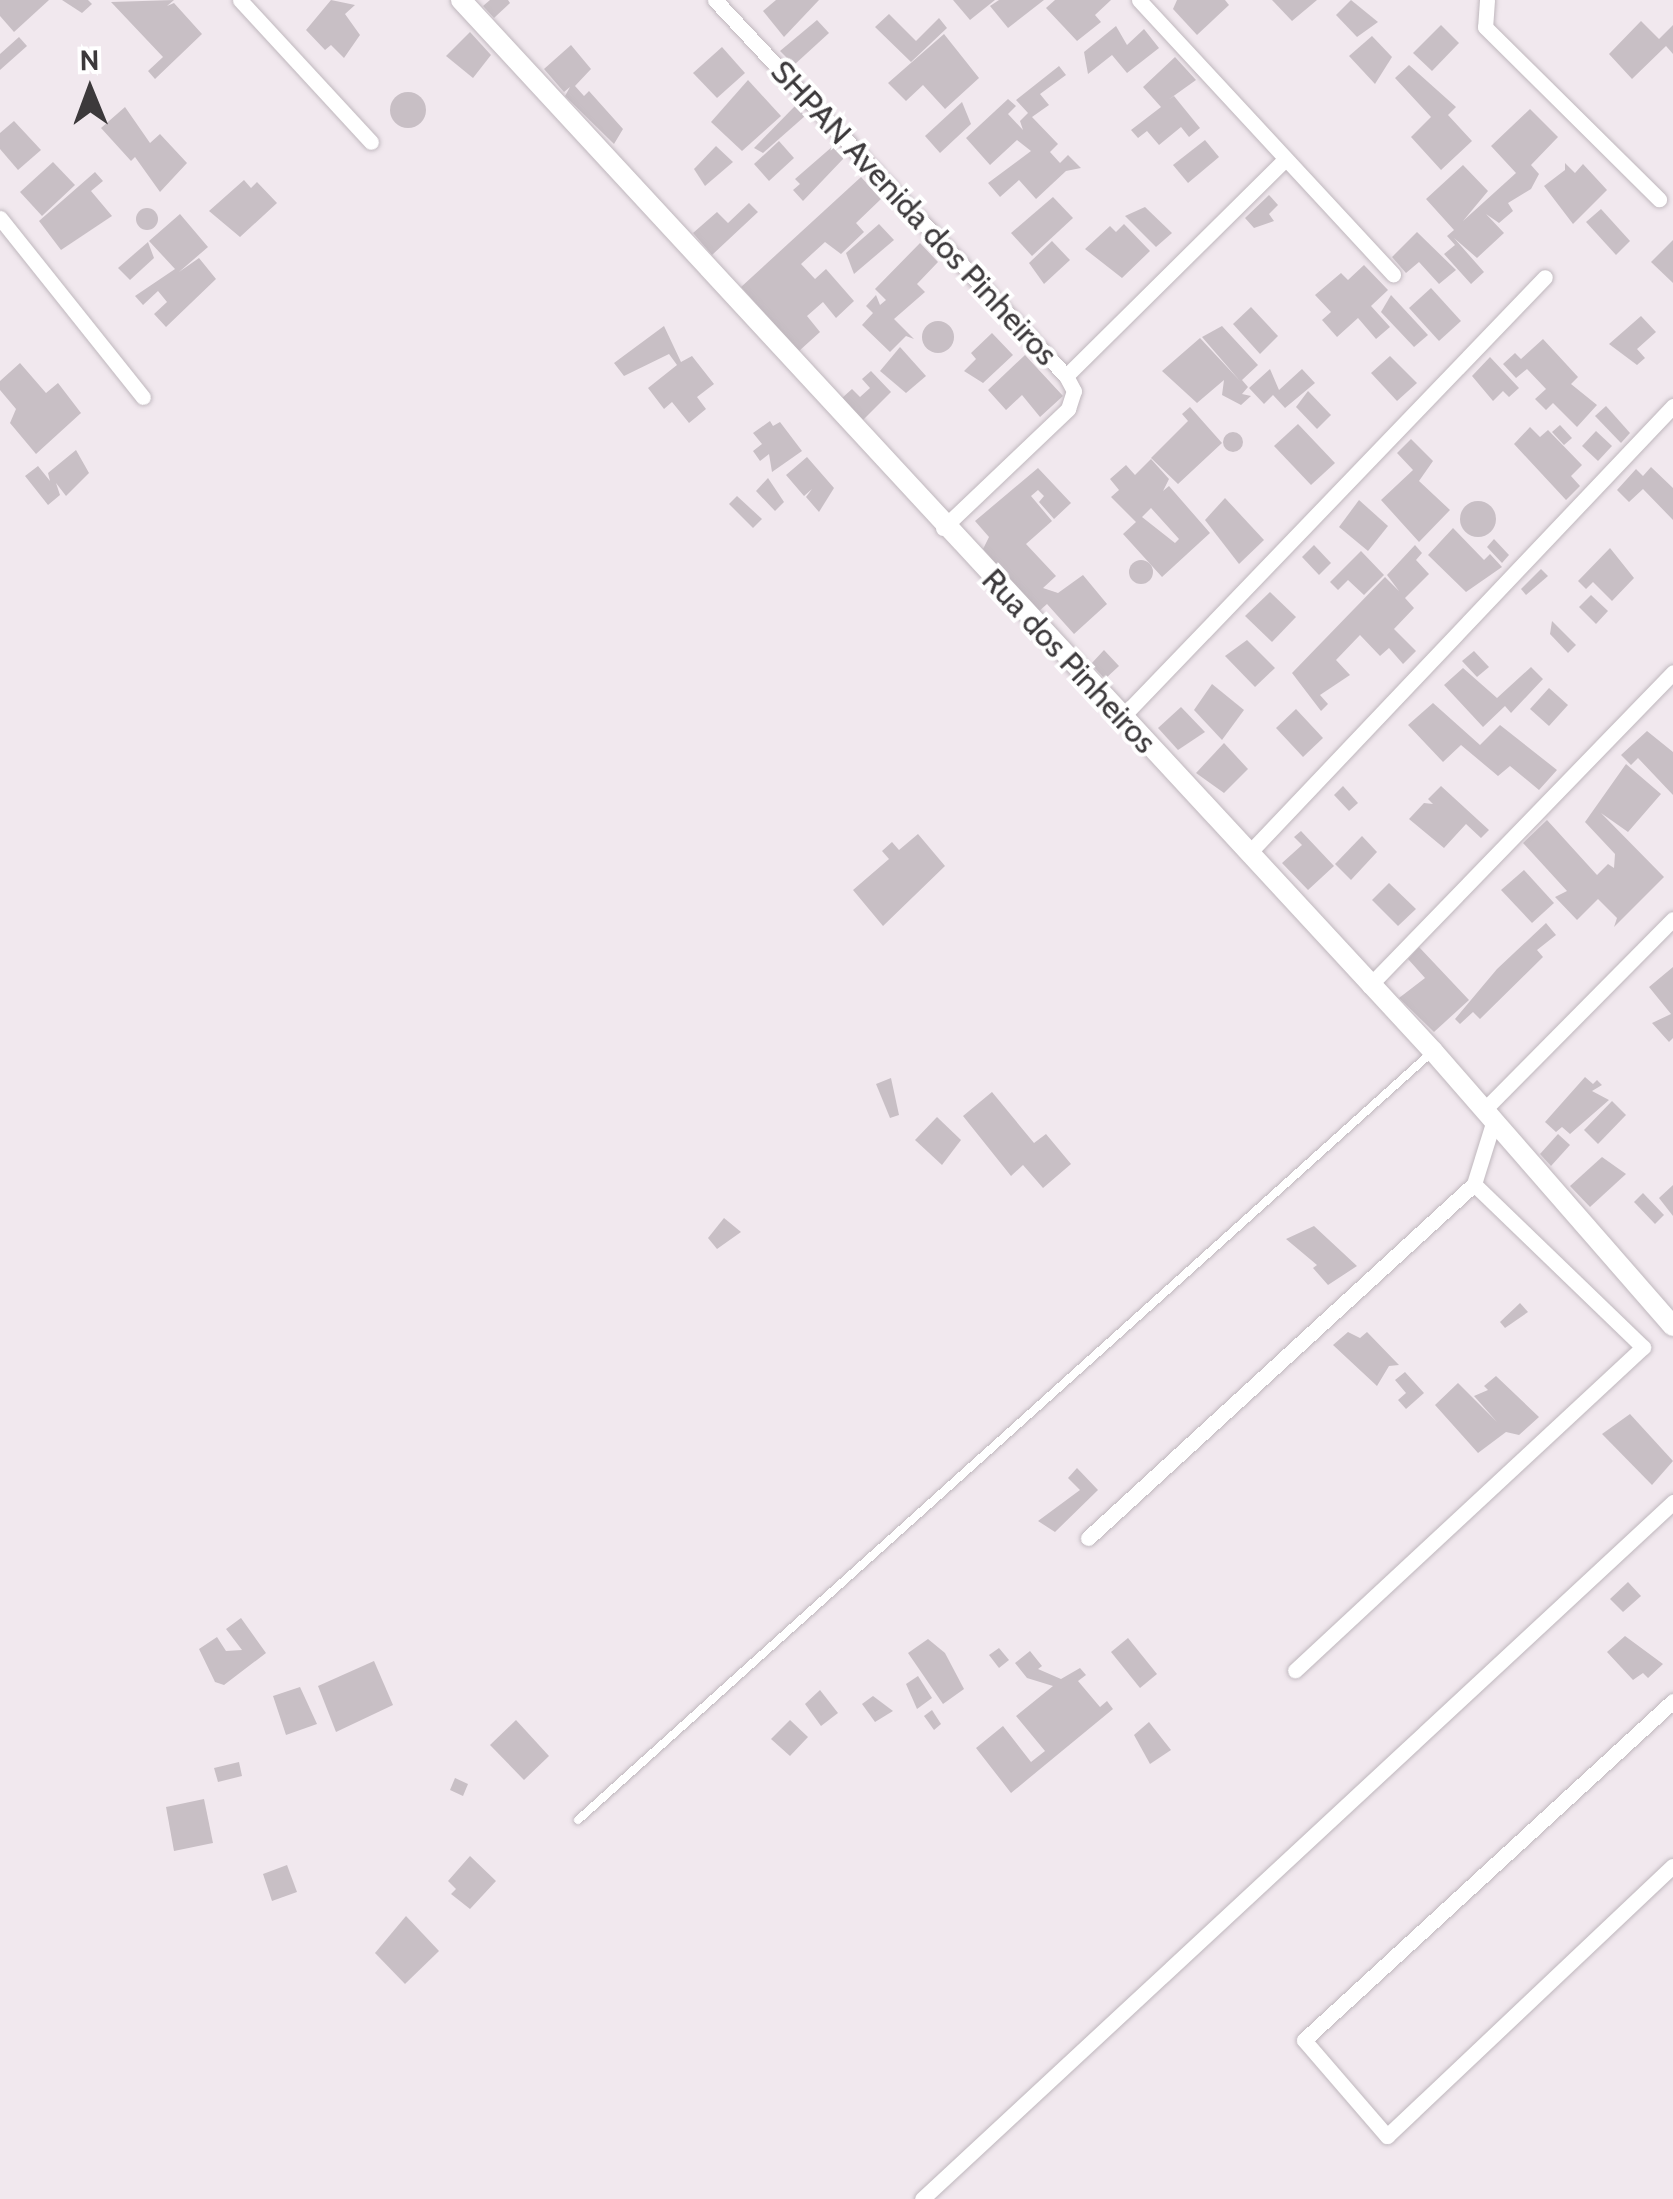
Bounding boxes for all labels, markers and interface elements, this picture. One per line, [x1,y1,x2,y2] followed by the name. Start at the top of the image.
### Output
[40,40,140,140] north arrow
[79,43,100,77] text: N
[763,53,1065,373] street label: SHPAN Avenida dos Pinheiros
[974,561,1164,761] street label: Rua dos Pinheiros

